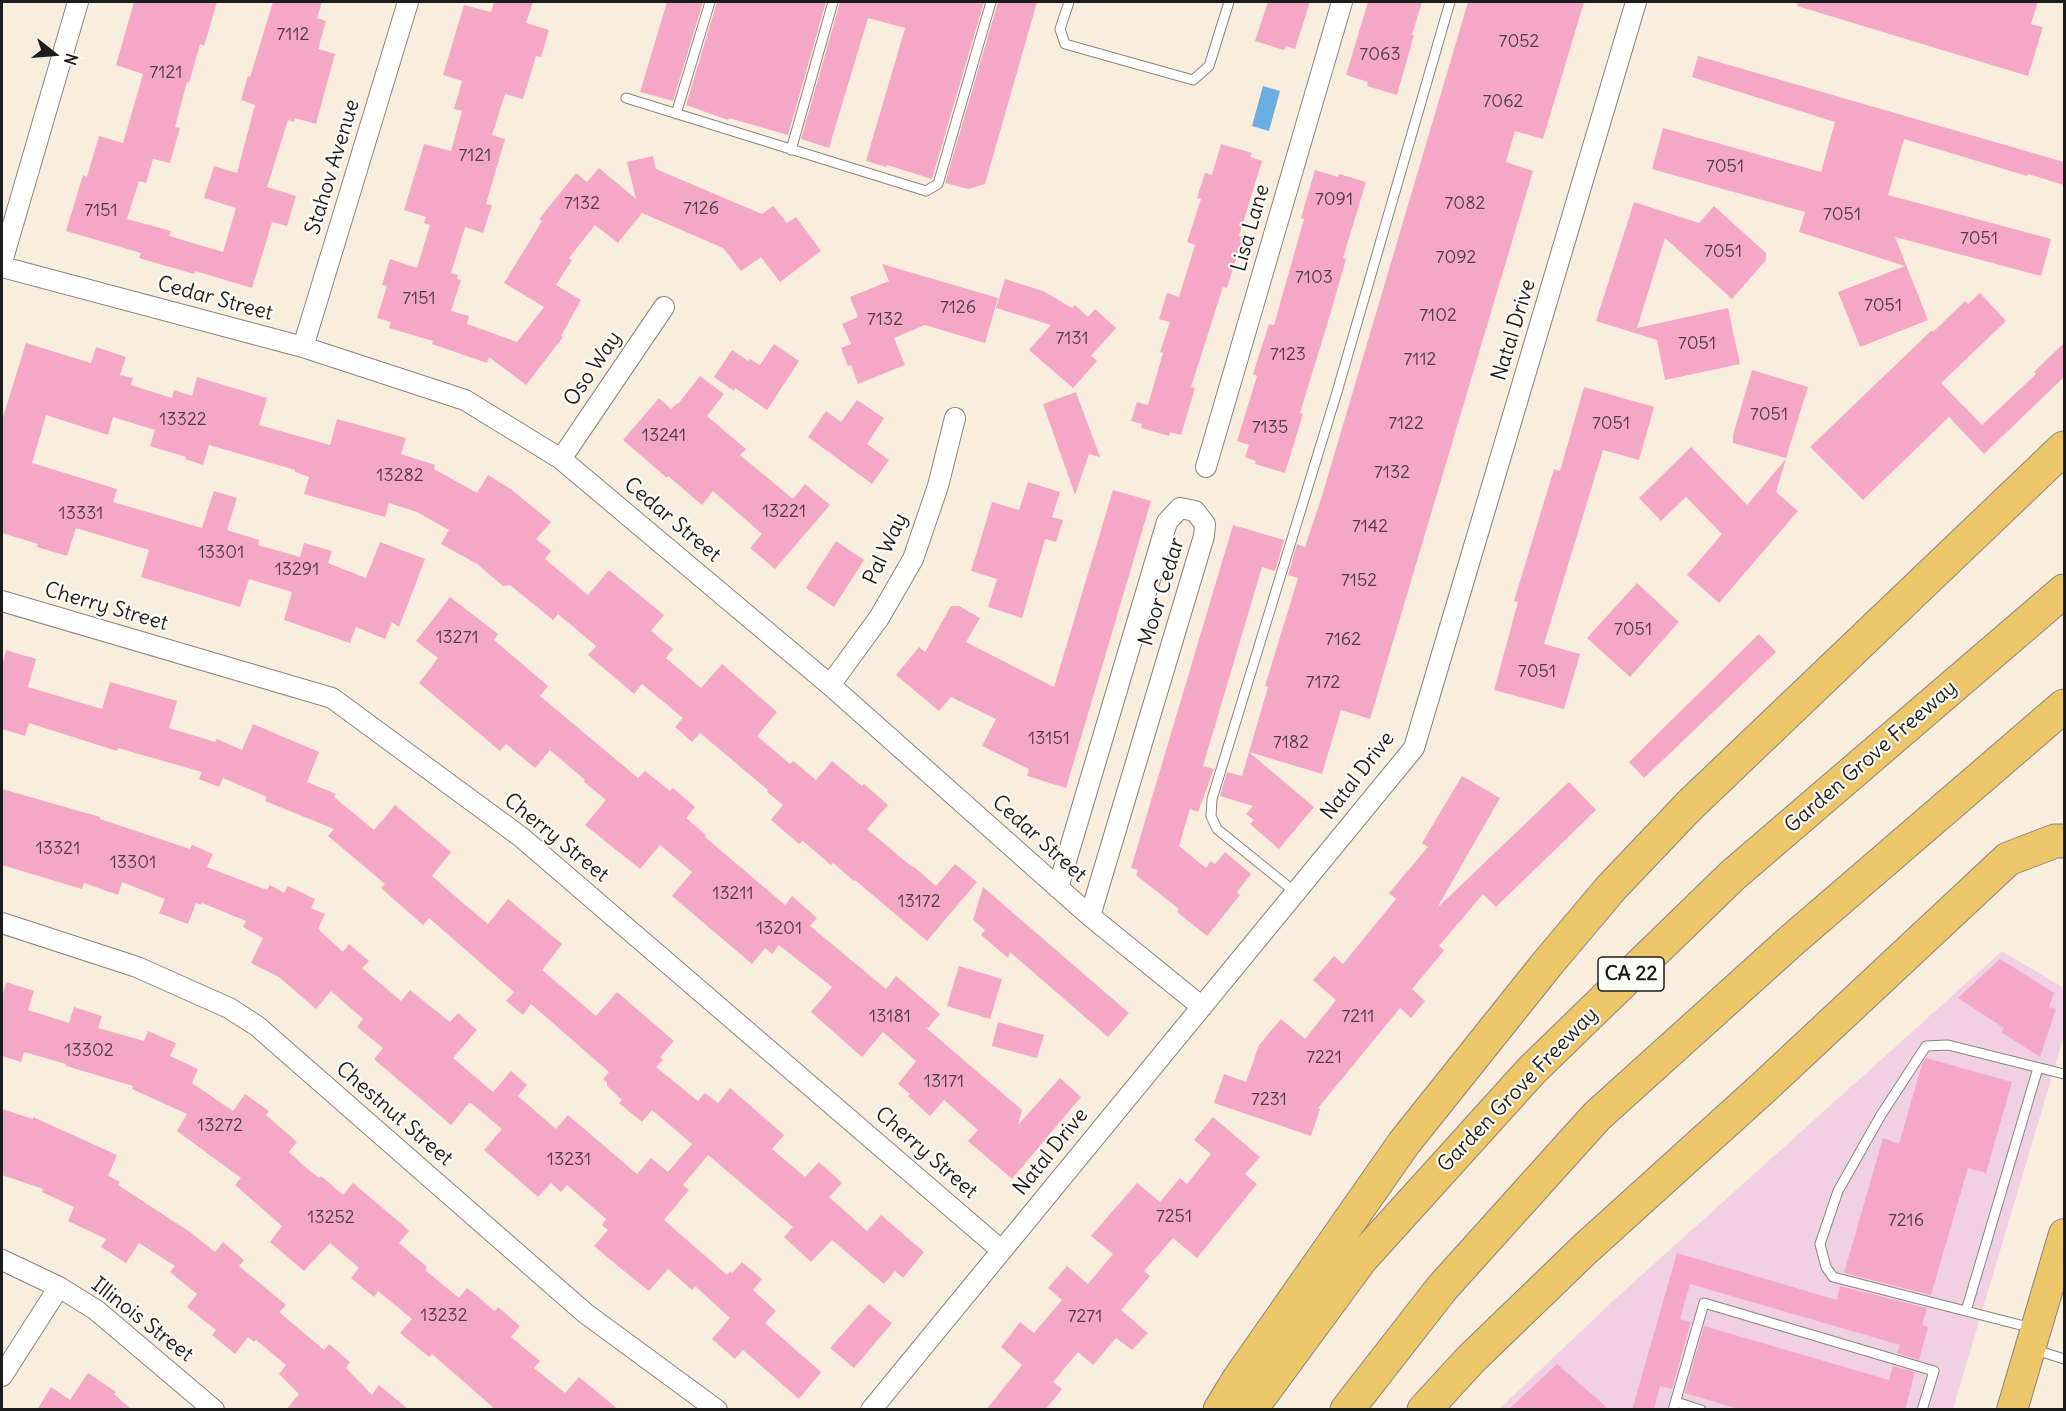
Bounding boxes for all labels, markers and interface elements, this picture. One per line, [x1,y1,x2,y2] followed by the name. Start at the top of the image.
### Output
[24,24,84,84] north arrow
[277,24,309,46] house number: 7112
[1499,31,1539,53] house number: 7052
[1359,44,1401,66] house number: 7063
[60,51,82,67] text: N
[150,62,182,84] house number: 7121
[1483,91,1523,113] house number: 7062
[301,96,365,238] street label: Stahov Avenue
[459,145,491,167] house number: 7121
[1706,156,1744,178] house number: 7051
[1227,182,1275,274] street label: Lisa Lane
[1315,189,1353,211] house number: 7091
[564,193,600,215] house number: 7132
[1445,193,1485,215] house number: 7082
[683,198,719,220] house number: 7126
[84,200,118,222] house number: 7151
[1823,204,1861,226] house number: 7051
[1960,228,1998,250] house number: 7051
[1704,241,1742,263] house number: 7051
[1436,247,1476,269] house number: 7092
[1295,267,1333,289] house number: 7103
[154,271,276,327] street label: Cedar Street
[1487,276,1541,384] street label: Natal Drive
[402,288,436,310] house number: 7151
[1864,295,1902,317] house number: 7051
[940,297,976,319] house number: 7126
[1419,305,1457,327] house number: 7102
[867,309,903,331] house number: 7132
[559,327,627,411] street label: Oso Way
[1055,328,1089,350] house number: 7131
[1678,333,1716,355] house number: 7051
[1270,344,1306,366] house number: 7123
[1404,349,1436,371] house number: 7112
[1750,404,1788,426] house number: 7051
[159,409,207,431] house number: 13322
[1388,413,1424,435] house number: 7122
[1592,413,1630,435] house number: 7051
[1252,417,1288,439] house number: 7135
[642,425,686,447] house number: 13241
[1374,462,1410,484] house number: 7132
[376,465,424,487] house number: 13282
[618,472,726,568] street label: Cedar Street
[762,501,806,523] house number: 13221
[59,503,103,525] house number: 13331
[859,509,913,589] street label: Pal Way
[1352,516,1388,538] house number: 7142
[1134,535,1190,649] street label: Moor Cedar
[198,542,244,564] house number: 13301
[275,559,319,581] house number: 13291
[1341,570,1377,592] house number: 7152
[41,577,171,637] street label: Cherry Street
[1614,619,1652,641] house number: 7051
[435,627,479,649] house number: 13271
[1325,629,1361,651] house number: 7162
[1518,661,1556,683] house number: 7051
[1306,672,1340,694] house number: 7172
[1780,675,1962,839] street label: Garden Grove Freeway
[1316,727,1400,825] street label: Natal Drive
[1028,728,1070,750] house number: 13151
[1273,732,1309,754] house number: 7182
[499,788,613,888] street label: Cherry Street
[987,790,1091,888] street label: Cedar Street
[36,838,80,860] house number: 13321
[110,852,156,874] house number: 13301
[712,883,754,905] house number: 13211
[897,891,941,913] house number: 13172
[756,918,802,940] house number: 13201
[1598,957,1664,991] road number: CA 22
[1433,1002,1603,1178] street label: Garden Grove Freeway
[869,1006,911,1028] house number: 13181
[1342,1006,1374,1028] house number: 7211
[64,1040,114,1062] house number: 13302
[1306,1047,1342,1069] house number: 7221
[331,1056,457,1172] street label: Chestnut Street
[924,1071,964,1093] house number: 13171
[1251,1089,1287,1111] house number: 7231
[870,1102,982,1204] street label: Cherry Street
[1008,1103,1094,1201] street label: Natal Drive
[197,1115,243,1137] house number: 13272
[547,1149,591,1171] house number: 13231
[1156,1206,1192,1228] house number: 7251
[307,1207,355,1229] house number: 13252
[1888,1210,1924,1232] house number: 7216
[86,1272,198,1368] street label: Illinois Street
[420,1305,468,1327] house number: 13232
[1068,1306,1102,1328] house number: 7271

